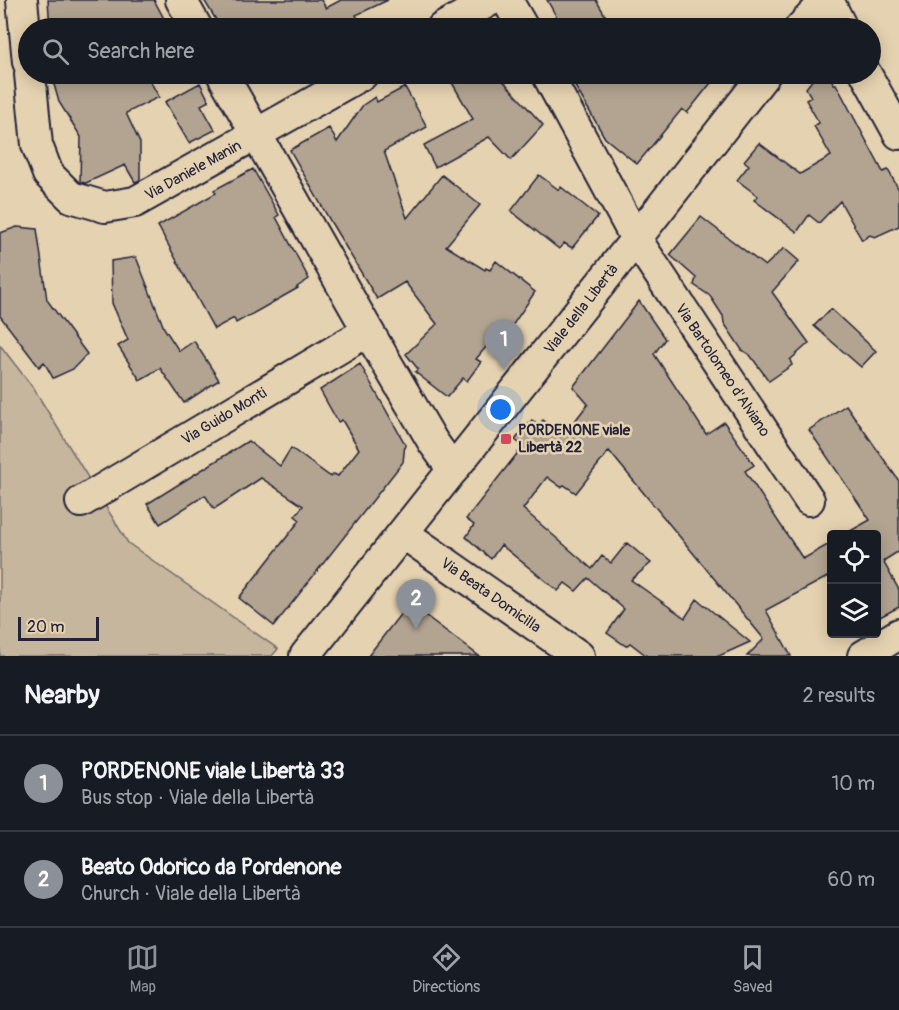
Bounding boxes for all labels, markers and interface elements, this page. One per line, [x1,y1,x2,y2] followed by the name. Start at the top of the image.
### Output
[18,18,881,84] search box
[39,35,72,68] icon: search
[87,37,194,65] text: Search here
[142,136,245,205] street label: Via Daniele Manin
[540,260,623,358] street label: Viale della Libertà
[671,300,774,440] street label: Via Bartolomeo d'Alviano
[484,320,524,370] pin: 1
[178,383,271,449] street label: Via Guido Monti
[486,395,515,424] your location
[518,421,631,457] place label: PORDENONE viale Libertà 22
[499,432,513,446] marker: PORDENONE viale Libertà 22
[827,530,881,638] map controls
[827,530,881,584] button: locate
[437,554,544,637] street label: Via Beata Domicilla
[396,580,436,629] pin: 2
[827,584,881,638] button: layers
[18,614,99,642] scale bar
[27,617,65,637] text: 20 m
[24,679,100,711] text: Nearby
[803,683,875,708] text: 2 results
[81,757,344,785] text: PORDENONE viale Libertà 33
[40,771,47,796] text: 1
[831,771,875,796] text: 10 m
[81,785,314,810] text: Bus stop · Viale della Libertà
[81,853,341,881] text: Beato Odorico da Pordenone
[38,867,49,892] text: 2
[828,867,875,892] text: 60 m
[81,881,300,906] text: Church · Viale della Libertà
[126,941,159,997] tab: Map
[412,941,480,997] tab: Directions
[733,941,773,997] tab: Saved

